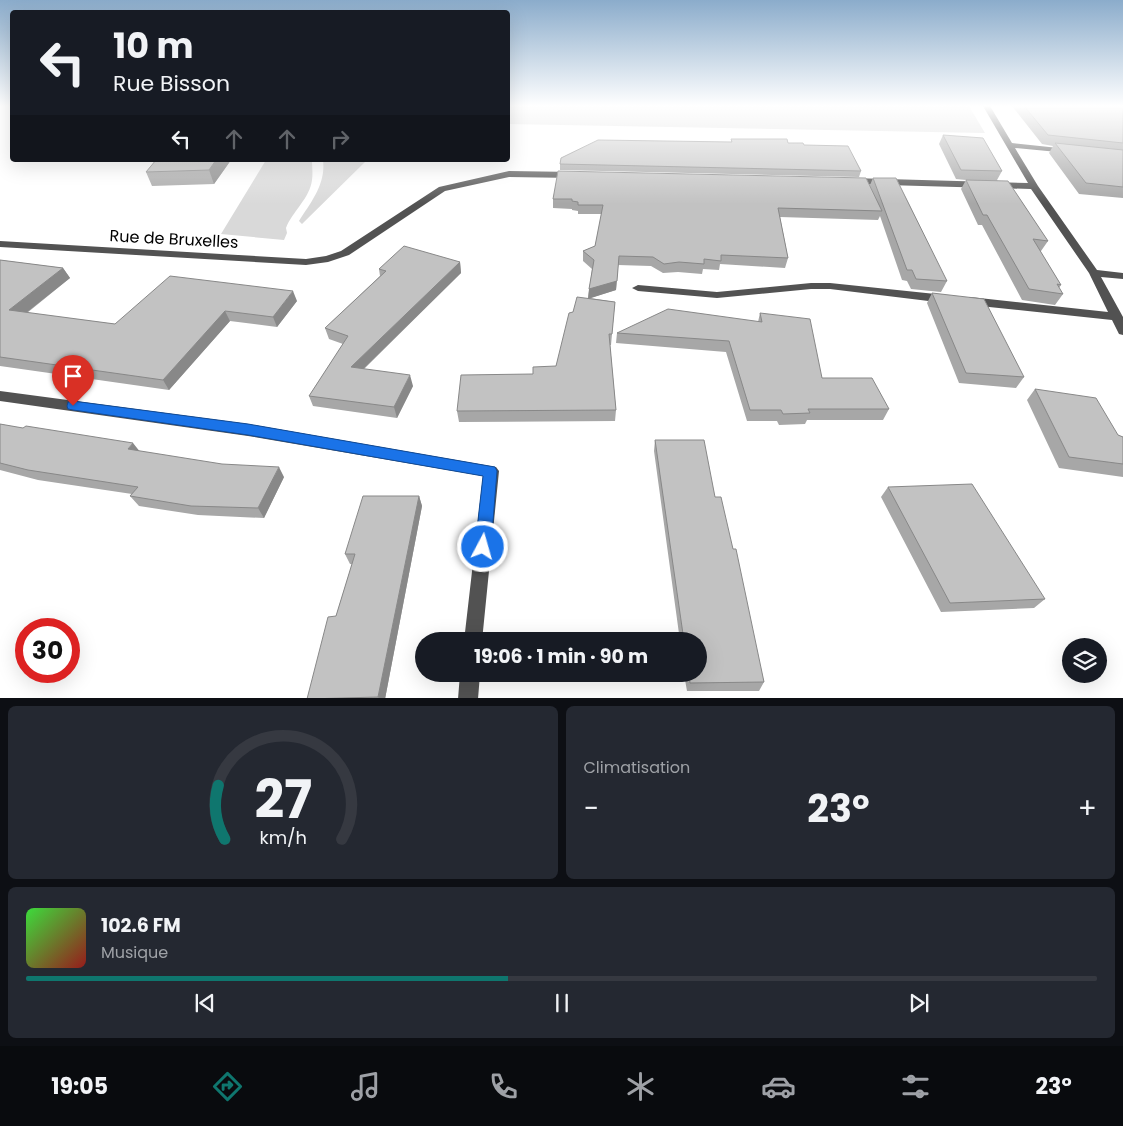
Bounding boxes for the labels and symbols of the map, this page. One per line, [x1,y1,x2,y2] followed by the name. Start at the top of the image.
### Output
[109,224,239,254] street label: Rue de Bruxelles
[52,355,94,406] pin
[456,520,508,572] position arrow
[15,618,80,683] speed limit sign: 30

